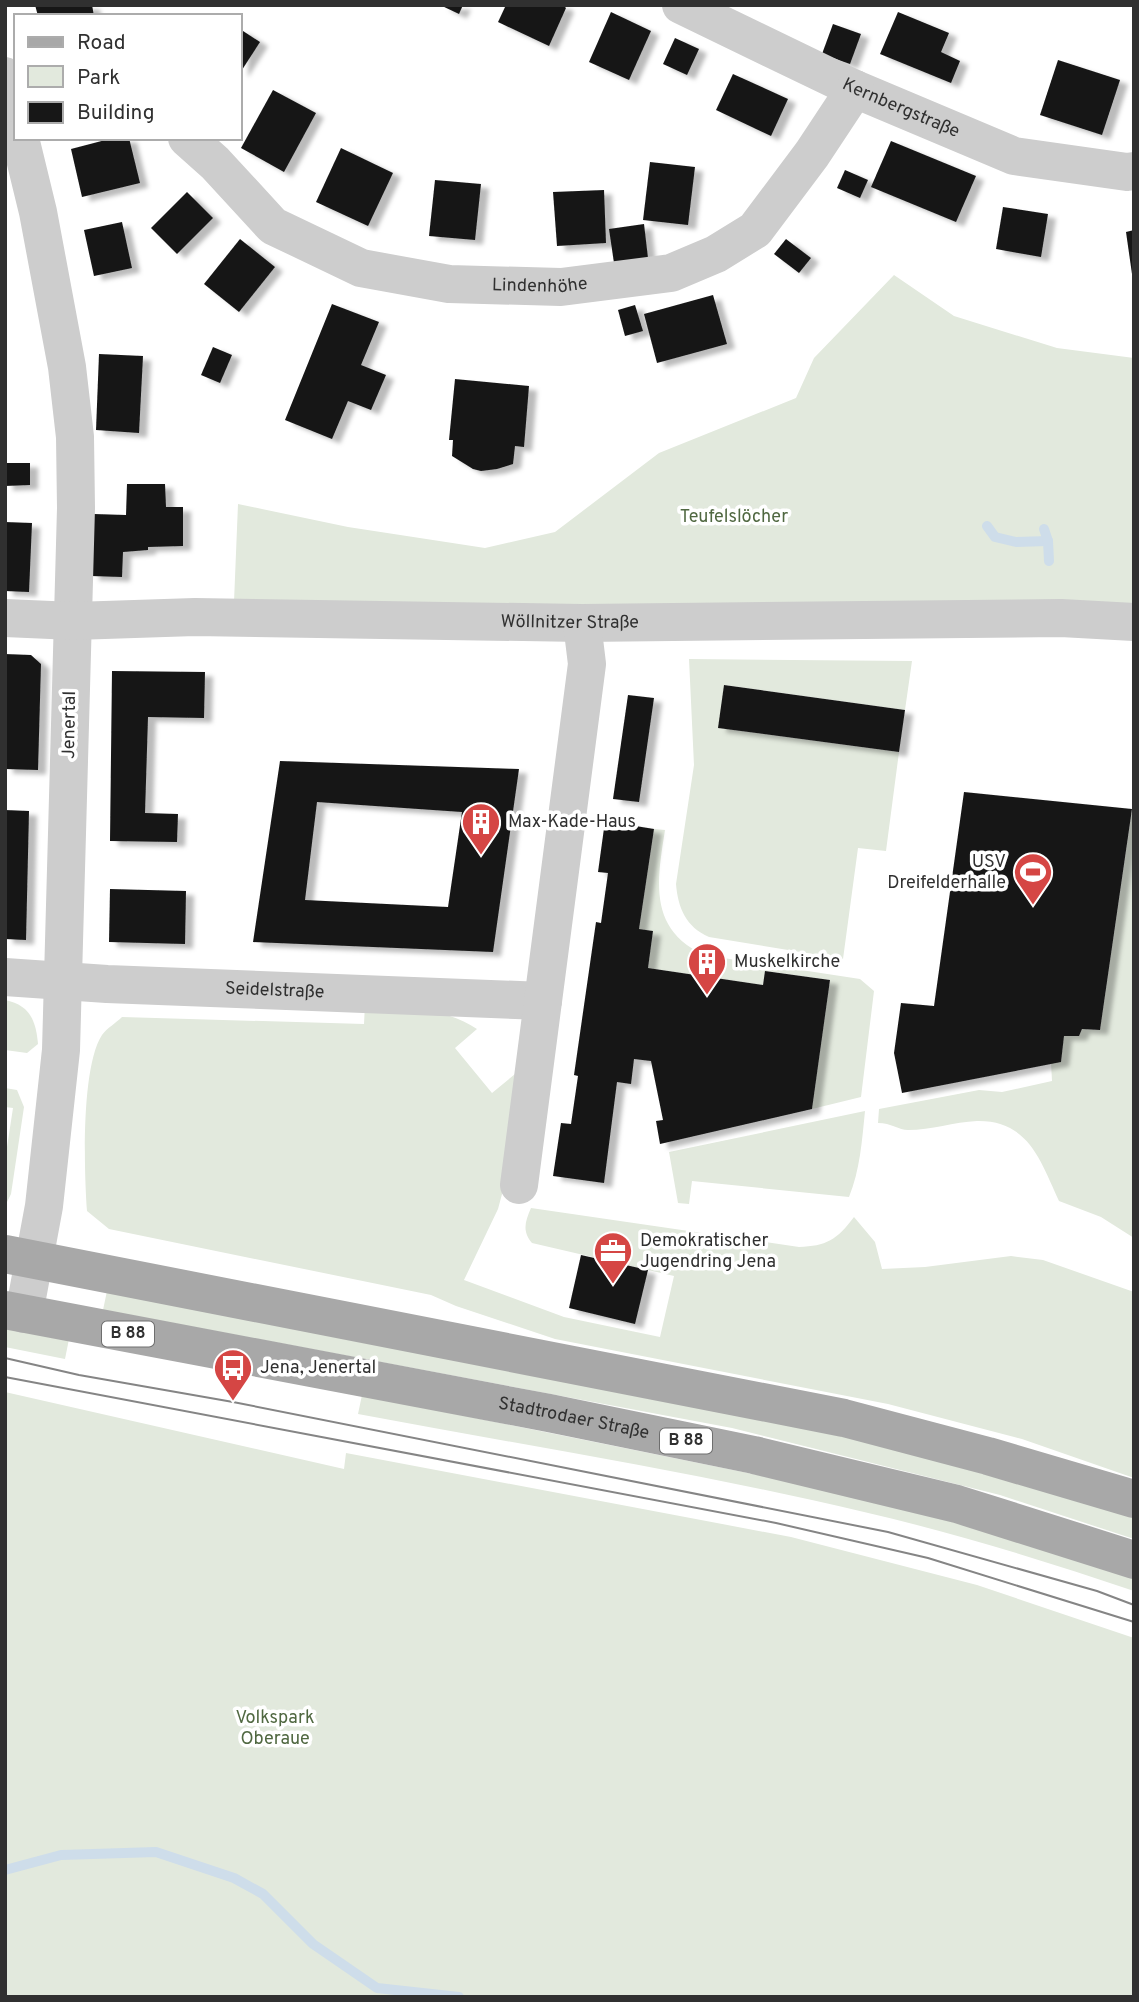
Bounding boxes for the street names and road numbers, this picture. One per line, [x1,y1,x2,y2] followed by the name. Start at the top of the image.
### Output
[838,73,963,143] street label: Kernbergstraße
[492,272,589,299] street label: Lindenhöhe
[500,610,639,635] street label: Wöllnitzer Straße
[58,691,82,759] street label: Jenertal
[225,977,325,1004] street label: Seidelstraße
[102,1322,154,1346] road number: B 88
[496,1392,651,1445] street label: Stadtrodaer Straße
[660,1428,712,1454] road number: B 88

